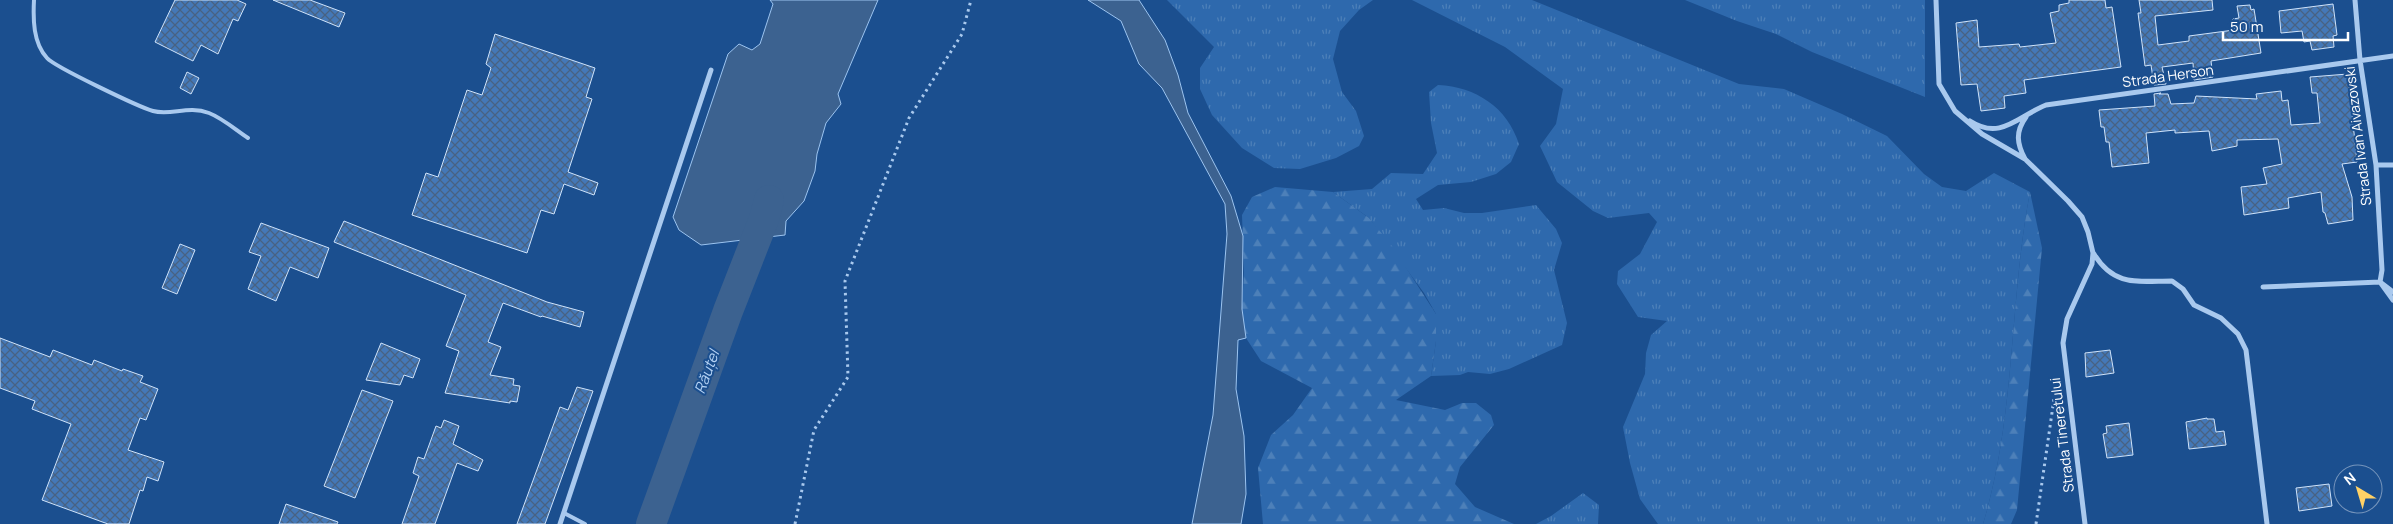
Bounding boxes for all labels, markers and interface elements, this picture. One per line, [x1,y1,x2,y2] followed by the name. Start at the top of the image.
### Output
[2223,10,2348,42] scale bar
[2230,16,2264,37] text: 50 m
[2121,60,2215,91] street label: Strada Herson
[2340,65,2375,207] street label: Strada Ivan Aivazovski
[689,345,725,396] water label: Răuțel
[2045,377,2078,494] street label: Strada Tineretului
[2333,464,2383,514] north arrow
[2340,468,2360,489] text: N

